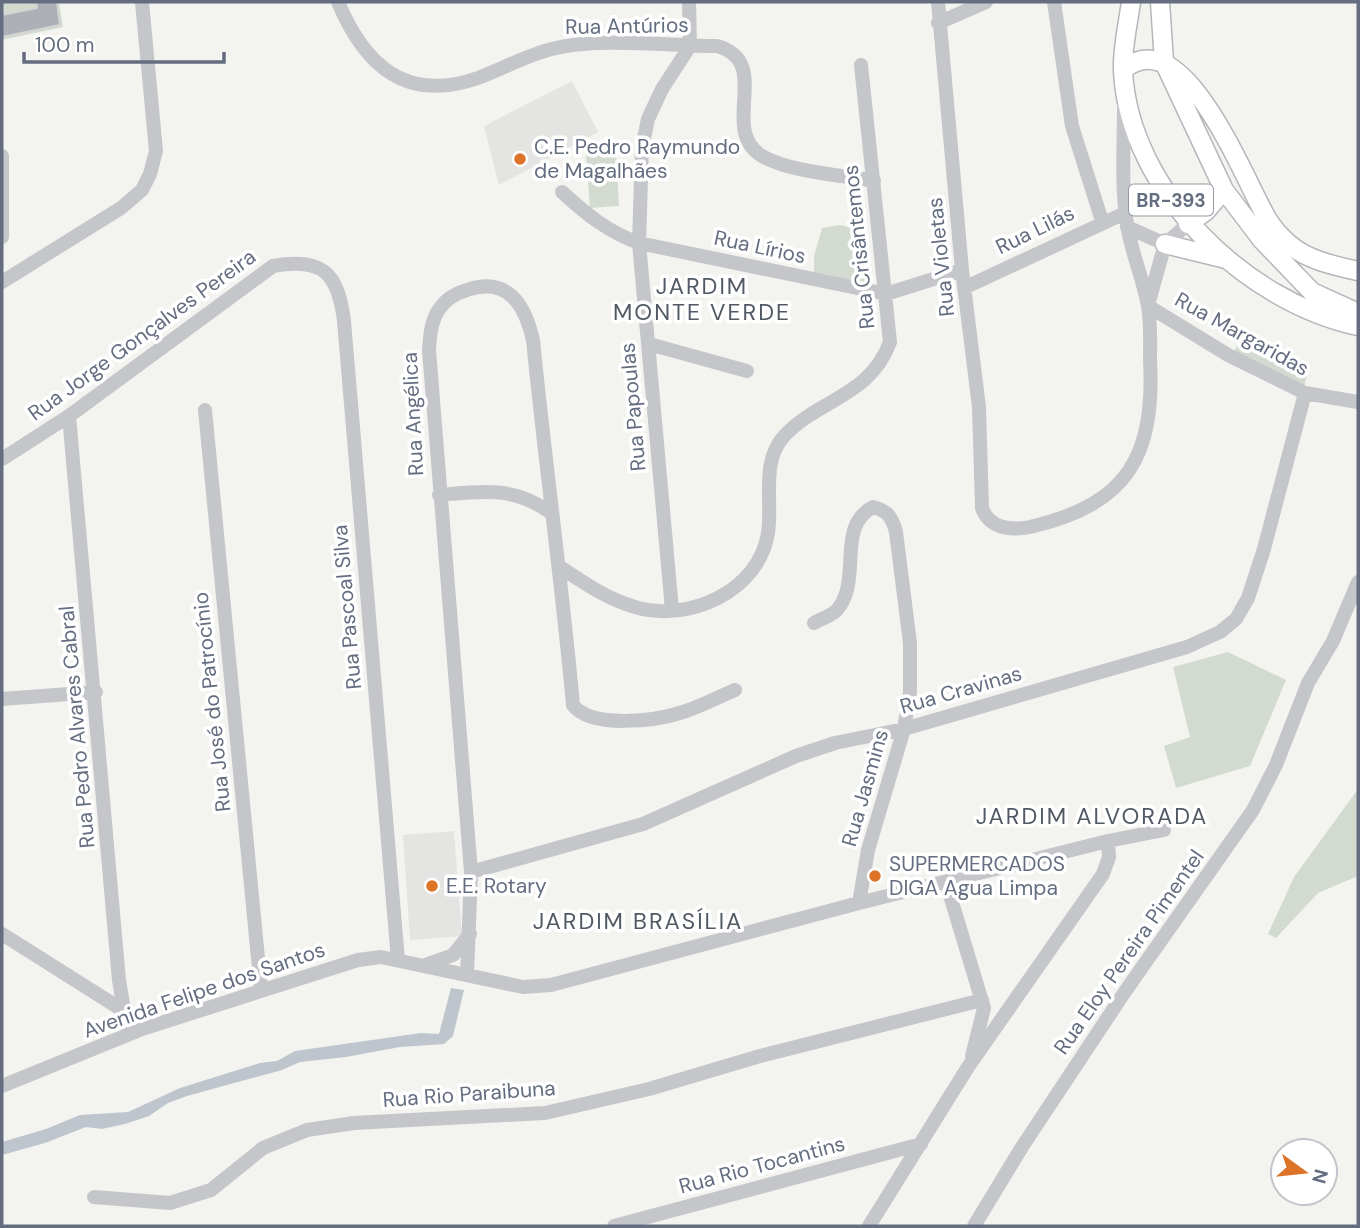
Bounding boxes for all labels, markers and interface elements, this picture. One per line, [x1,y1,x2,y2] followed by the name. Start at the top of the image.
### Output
[565,11,689,41] street label: Rua Antúrios
[24,21,224,65] scale bar
[35,31,95,59] text: 100 m
[534,133,740,185] place label: C.E. Pedro Raymundo de Magalhães
[512,151,528,167] marker: C.E. Pedro Raymundo de Magalhães
[836,163,882,331] street label: Rua Crisântemos
[1129,184,1213,216] road number: BR-393
[921,196,961,318] street label: Rua Violetas
[991,199,1079,261] street label: Rua Lilás
[712,224,808,270] street label: Rua Lírios
[23,243,261,427] street label: Rua Jorge Gonçalves Pereira
[613,271,791,327] district label: JARDIM MONTE VERDE
[1170,286,1314,382] street label: Rua Margaridas
[613,342,653,472] street label: Rua Papoulas
[396,351,430,477] street label: Rua Angélica
[326,523,368,691] street label: Rua Pascoal Silva
[187,591,237,813] street label: Rua José do Patrocínio
[52,605,102,849] street label: Rua Pedro Alvares Cabral
[897,659,1025,721] street label: Rua Cravinas
[835,726,895,850] street label: Rua Jasmins
[976,801,1208,831] district label: JARDIM ALVORADA
[1048,844,1210,1060] street label: Rua Eloy Pereira Pimentel
[889,850,1065,902] place label: SUPERMERCADOS DIGA Agua Limpa
[867,868,883,884] marker: SUPERMERCADOS DIGA Agua Limpa
[446,872,547,900] place label: E.E. Rotary
[424,878,440,894] marker: E.E. Rotary
[533,906,743,936] district label: JARDIM BRASÍLIA
[79,935,329,1045] street label: Avenida Felipe dos Santos
[382,1074,556,1114] street label: Rua Rio Paraibuna
[676,1129,848,1201] street label: Rua Rio Tocantins
[1269,1137,1339,1207] north arrow
[1306,1166,1334,1186] text: N

